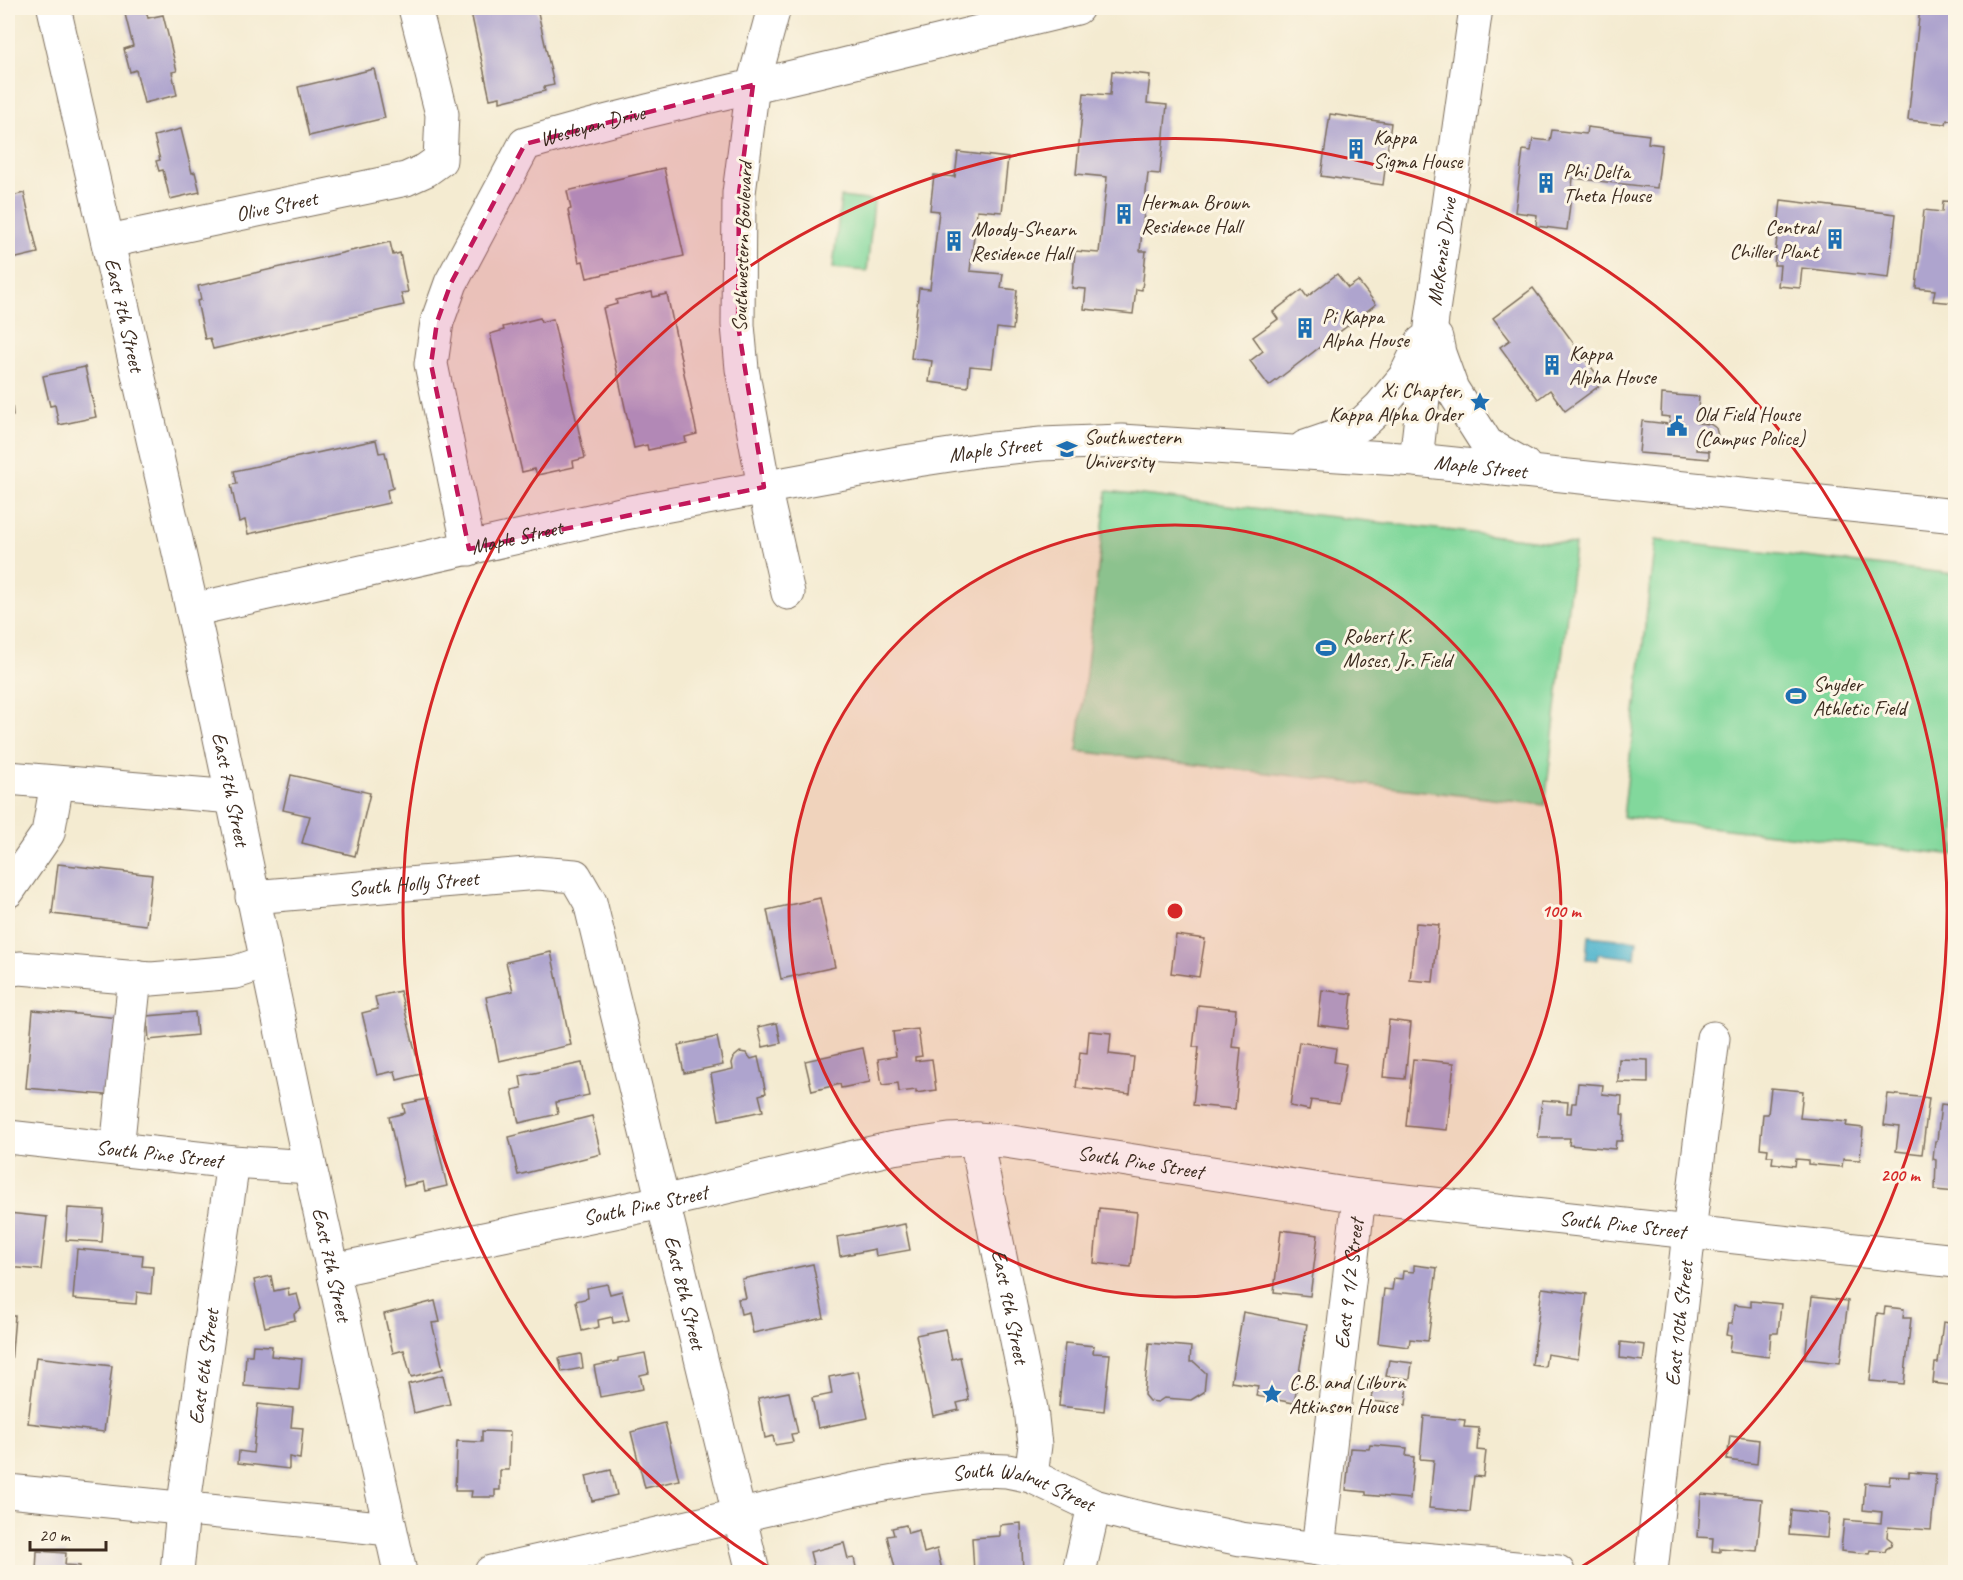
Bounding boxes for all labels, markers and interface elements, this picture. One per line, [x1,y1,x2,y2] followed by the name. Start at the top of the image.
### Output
[537,99,649,152] street label: Wesleyan Drive
[1373,124,1464,174] place label: Kappa Sigma House
[1344,137,1368,161] building icon: Kappa Sigma House
[726,158,758,332] street label: Southwestern Boulevard
[1563,158,1652,208] place label: Phi Delta Theta House
[1534,171,1558,195] building icon: Phi Delta Theta House
[233,184,321,227] street label: Olive Street
[1141,189,1251,239] place label: Herman Brown Residence Hall
[1421,195,1462,307] street label: McKenzie Drive
[1112,202,1136,226] building icon: Herman Brown Residence Hall
[1730,214,1821,264] place label: Central Chiller Plant
[971,216,1077,266] place label: Moody-Shearn Residence Hall
[1823,227,1847,251] building icon: Central Chiller Plant
[942,229,966,253] building icon: Moody-Shearn Residence Hall
[99,256,151,376] street label: East 7th Street
[1322,303,1411,353] place label: Pi Kappa Alpha House
[1293,316,1317,340] building icon: Pi Kappa Alpha House
[1569,340,1658,390] place label: Kappa Alpha House
[1540,353,1564,377] building icon: Kappa Alpha House
[1329,377,1464,427] place label: Xi Chapter, Kappa Alpha Order
[1468,390,1492,414] place icon: Xi Chapter, Kappa Alpha Order
[1694,401,1806,451] place label: Old Field House (Campus Police)
[1665,414,1689,438] public building icon: Old Field House (Campus Police)
[1084,424,1182,474] place label: Southwestern University
[947,431,1044,468] street label: Maple Street
[1055,437,1079,461] school or university icon: Southwestern University
[1433,449,1530,485] street label: Maple Street
[469,514,567,560] street label: Maple Street
[1343,623,1455,673] place label: Robert K. Moses, Jr. Field
[1314,636,1338,660] sports icon: Robert K. Moses, Jr. Field
[1813,671,1910,721] place label: Snyder Athletic Field
[1784,684,1808,708] sports icon: Snyder Athletic Field
[206,730,256,851] street label: East 7th Street
[347,865,482,902] street label: South Holly Street
[1542,900,1582,922] text: 100 m
[1165,901,1185,921] centre of rings
[95,1134,227,1174] street label: South Pine Street
[1076,1139,1208,1185] street label: South Pine Street
[1881,1164,1921,1186] text: 200 m
[581,1178,713,1231] street label: South Pine Street
[306,1205,357,1326] street label: East 7th Street
[1558,1205,1690,1245] street label: South Pine Street
[1328,1214,1370,1350] street label: East 9 1/2 Street
[659,1233,712,1354] street label: East 8th Street
[986,1247,1035,1368] street label: East 9th Street
[1659,1258,1699,1387] street label: East 10th Street
[182,1306,225,1426] street label: East 6th Street
[1289,1369,1407,1419] place label: C.B. and Lilburn Atkinson House
[1260,1382,1284,1406] place icon: C.B. and Lilburn Atkinson House
[951,1456,1101,1518] street label: South Walnut Street
[30,1514,106,1552] scale bar
[39,1524,72,1546] text: 20 m

